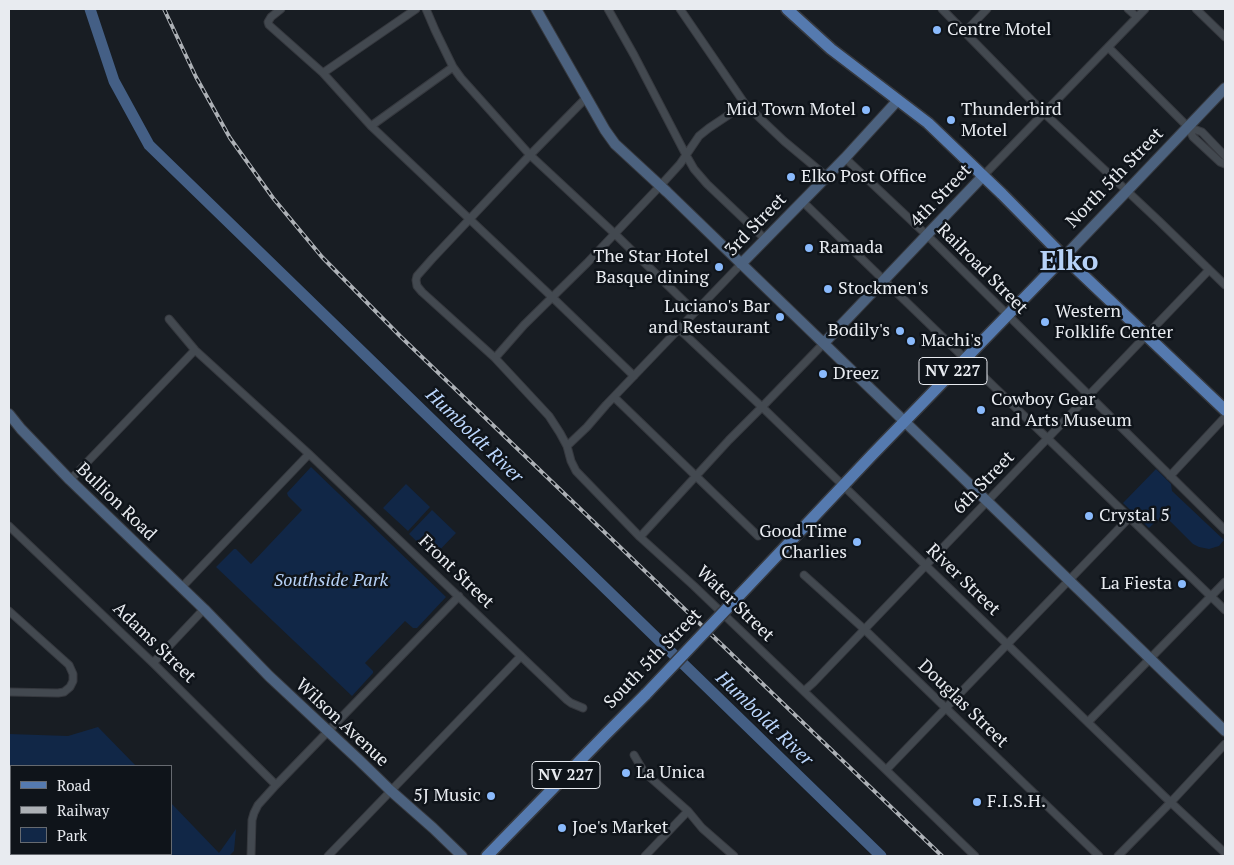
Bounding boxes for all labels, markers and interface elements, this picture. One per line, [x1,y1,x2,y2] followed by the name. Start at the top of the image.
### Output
[947,19,1051,41] place label: Centre Motel
[931,24,943,36] marker: Centre Motel
[726,99,856,121] place label: Mid Town Motel
[961,99,1062,142] place label: Thunderbird Motel
[860,104,872,116] marker: Mid Town Motel
[945,114,957,126] marker: Thunderbird Motel
[1062,123,1168,233] street label: North 5th Street
[906,160,976,232] street label: 4th Street
[801,166,927,188] place label: Elko Post Office
[785,171,797,183] marker: Elko Post Office
[721,189,791,261] street label: 3rd Street
[932,219,1032,319] street label: Railroad Street
[819,237,883,259] place label: Ramada
[803,242,815,254] marker: Ramada
[1040,245,1098,279] district label: Elko
[593,246,709,288] place label: The Star Hotel Basque dining
[713,261,725,273] marker: The Star Hotel Basque dining
[838,278,929,300] place label: Stockmen's
[822,283,834,295] marker: Stockmen's
[648,296,770,338] place label: Luciano's Bar and Restaurant
[1055,301,1173,344] place label: Western Folklife Center
[774,311,786,323] marker: Luciano's Bar and Restaurant
[1039,316,1051,328] marker: Western Folklife Center
[828,320,890,342] place label: Bodily's
[894,325,906,337] marker: Bodily's
[921,330,981,352] place label: Machi's
[905,335,917,347] marker: Machi's
[919,358,987,384] road number: NV 227
[833,363,879,385] place label: Dreez
[817,368,829,380] marker: Dreez
[421,384,527,488] water label: Humboldt River
[991,389,1132,432] place label: Cowboy Gear and Arts Museum
[975,404,987,416] marker: Cowboy Gear and Arts Museum
[949,447,1019,519] street label: 6th Street
[72,459,160,545] street label: Bullion Road
[1099,505,1170,527] place label: Crystal 5
[1083,510,1095,522] marker: Crystal 5
[759,521,847,564] place label: Good Time Charlies
[414,531,498,613] street label: Front Street
[851,536,863,548] marker: Good Time Charlies
[922,540,1004,620] street label: River Street
[692,562,778,646] street label: Water Street
[274,570,388,592] park label: Southside Park
[1101,573,1172,595] place label: La Fiesta
[1176,578,1188,590] marker: La Fiesta
[108,598,200,688] street label: Adams Street
[600,604,706,714] street label: South 5th Street
[913,656,1013,752] street label: Douglas Street
[711,667,817,771] water label: Humboldt River
[291,674,393,772] street label: Wilson Avenue
[532,762,600,788] road number: NV 227
[636,762,705,784] place label: La Unica
[10,765,172,855] legend
[620,767,632,779] marker: La Unica
[57,775,90,795] text: Road
[413,785,481,807] place label: 5J Music
[485,790,497,802] marker: 5J Music
[987,791,1046,813] place label: F.I.S.H.
[971,796,983,808] marker: F.I.S.H.
[57,800,109,820] text: Railway
[572,817,668,839] place label: Joe's Market
[556,822,568,834] marker: Joe's Market
[57,825,87,845] text: Park

